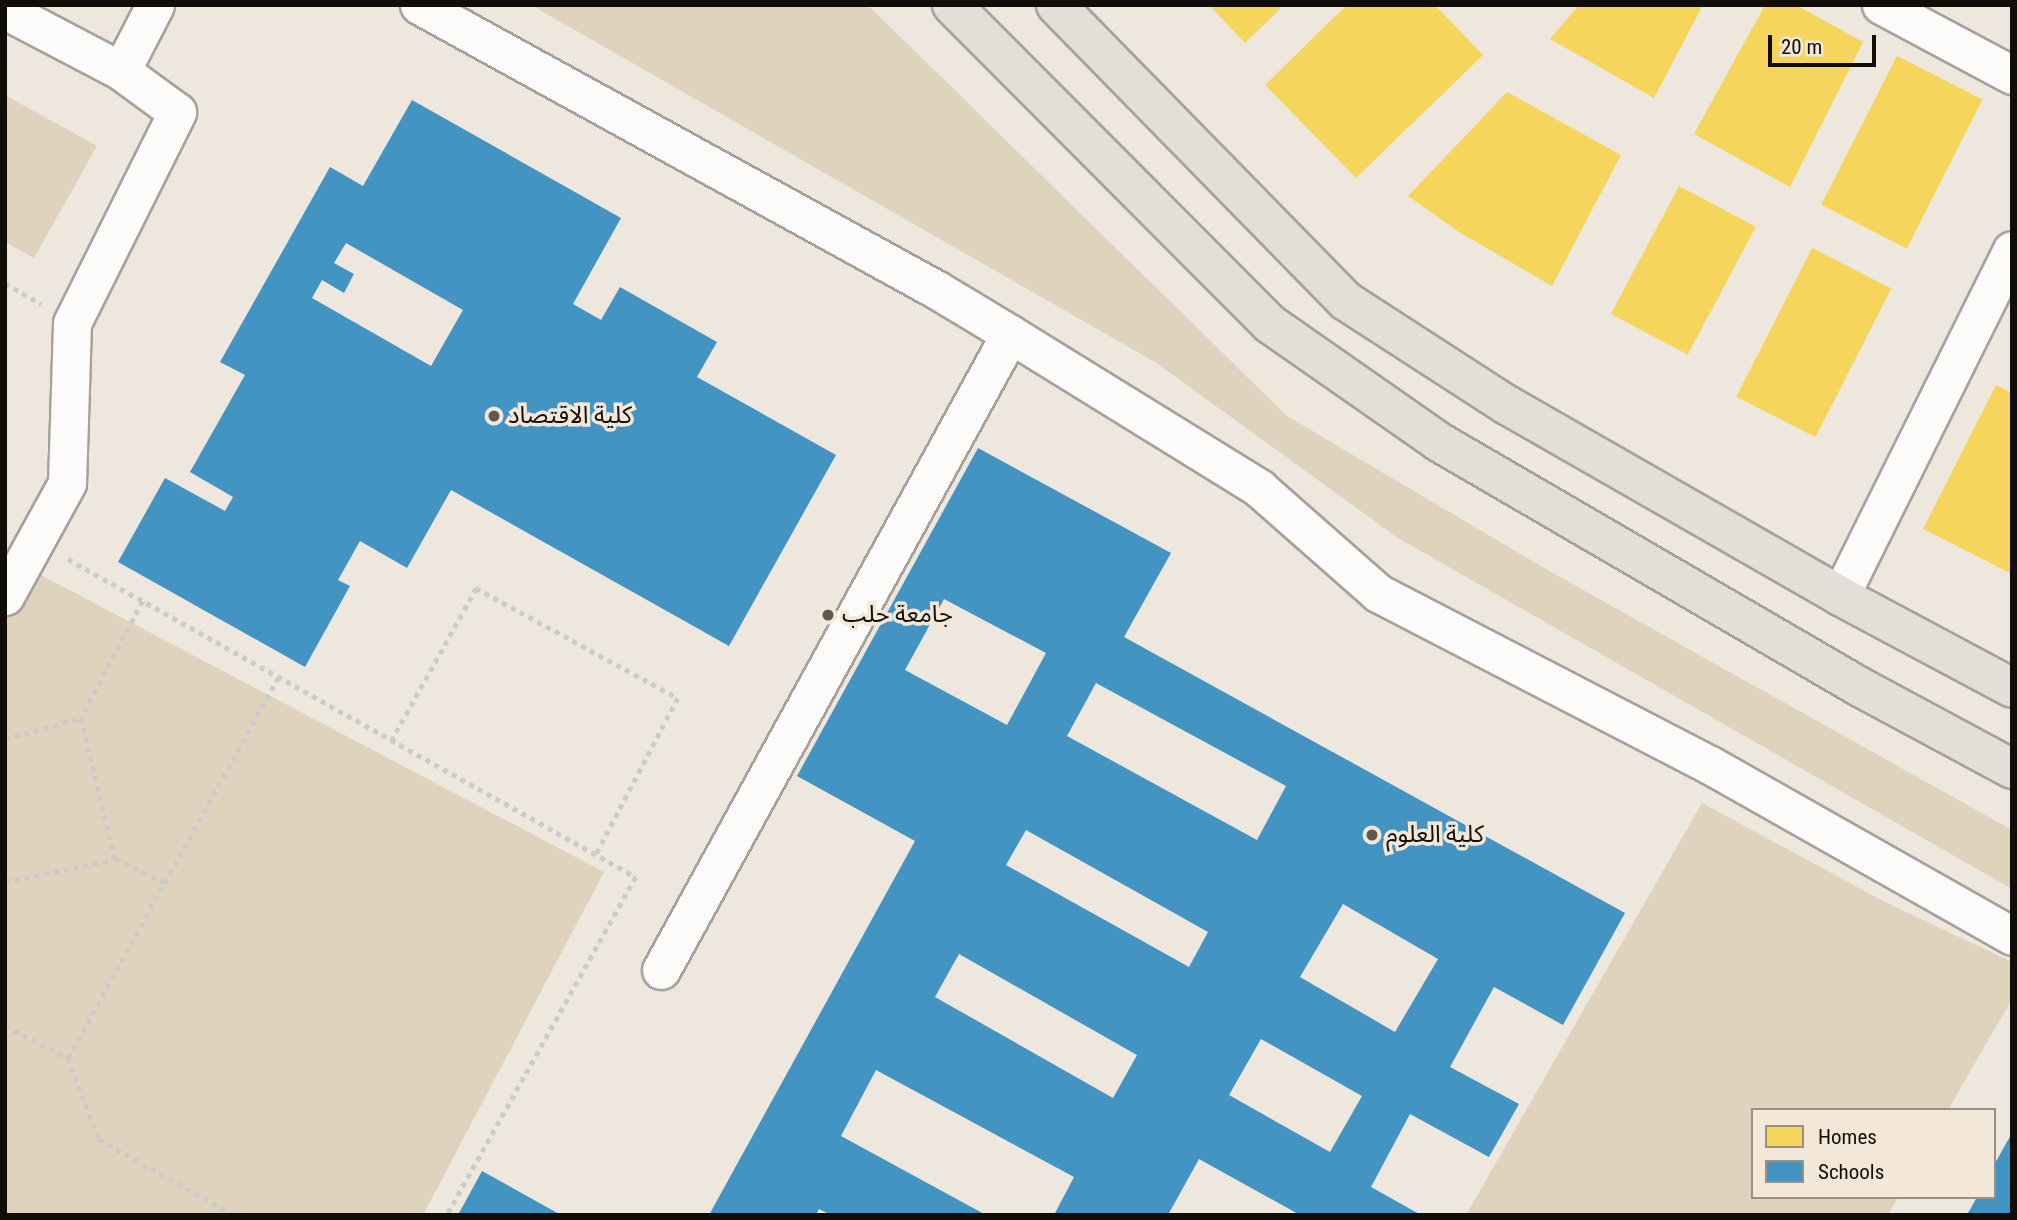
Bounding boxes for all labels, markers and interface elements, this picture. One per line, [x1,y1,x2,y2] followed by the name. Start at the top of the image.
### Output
[1772,21,1881,65] scale bar
[1781,35,1822,59] text: 20 m
[508,402,632,430] place label: كلية الاقتصاد
[486,408,502,424] marker: كلية الاقتصاد
[842,601,953,629] place label: جامعة حلب
[820,607,836,623] marker: جامعة حلب
[1386,821,1484,849] place label: كلية العلوم
[1364,827,1380,843] marker: كلية العلوم
[1751,1108,1996,1199] legend
[1818,1125,1877,1149] text: Homes
[1818,1160,1884,1184] text: Schools

